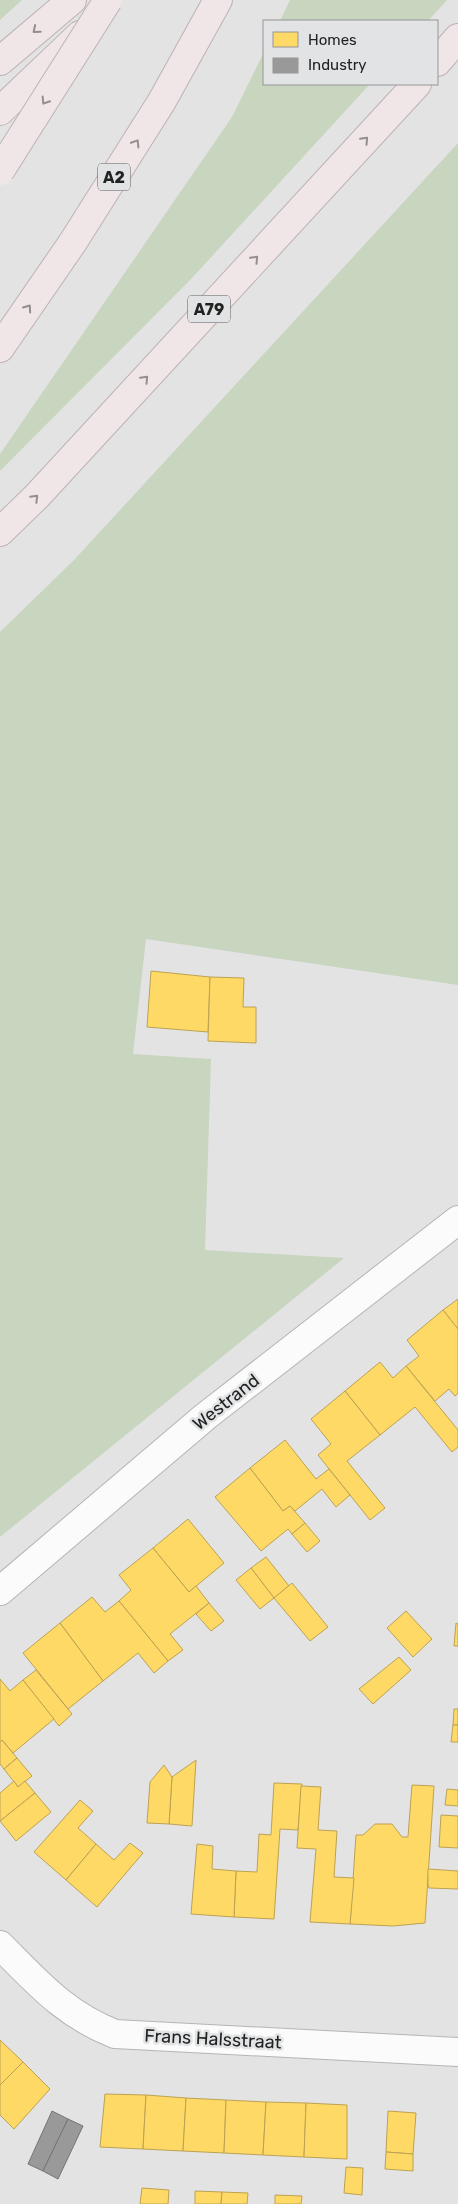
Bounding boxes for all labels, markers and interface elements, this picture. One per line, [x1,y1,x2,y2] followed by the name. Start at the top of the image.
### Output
[263,20,438,85] legend
[33,25,42,33] one-way arrow
[308,31,357,49] text: Homes
[308,56,367,74] text: Industry
[42,96,52,105] one-way arrow
[359,137,368,146] one-way arrow
[129,139,139,148] one-way arrow
[98,163,130,190] road number: A2
[249,256,258,265] one-way arrow
[188,296,230,322] road number: A79
[22,305,31,314] one-way arrow
[139,375,148,384] one-way arrow
[29,495,38,504] one-way arrow
[188,1369,264,1435] street label: Westrand
[144,2024,282,2054] street label: Frans Halsstraat

